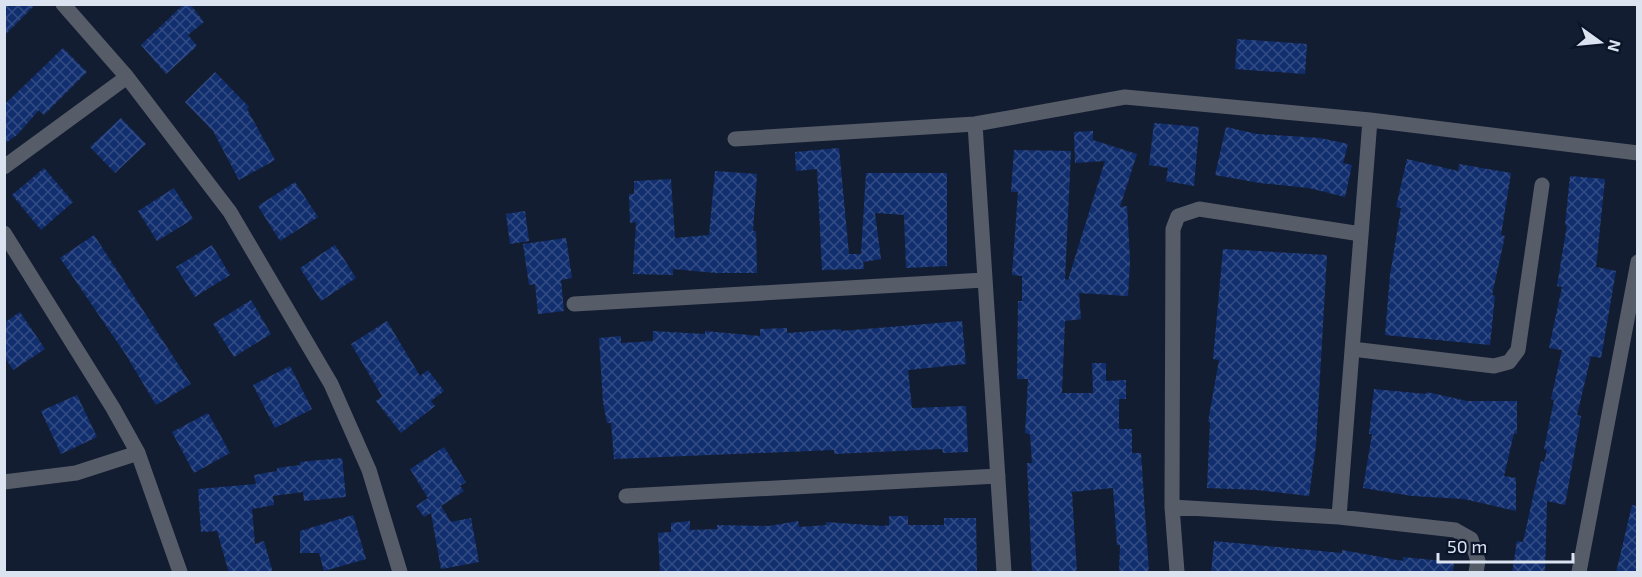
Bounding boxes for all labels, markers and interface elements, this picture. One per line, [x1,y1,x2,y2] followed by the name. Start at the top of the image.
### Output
[1570,12,1630,72] north arrow
[1604,38,1626,54] text: N
[1438,526,1573,564] scale bar
[1447,535,1487,557] text: 50 m

